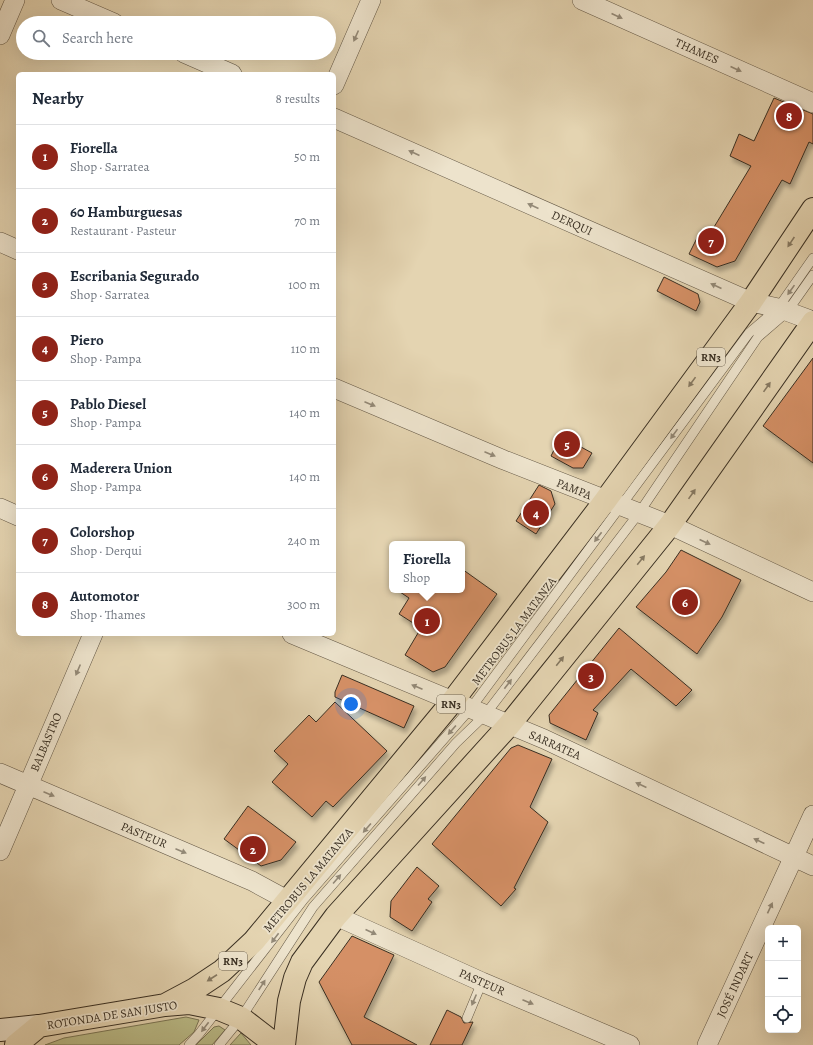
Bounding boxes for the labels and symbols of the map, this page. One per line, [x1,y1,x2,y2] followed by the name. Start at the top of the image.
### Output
[612,13,623,19] one-way arrow
[353,30,359,41] one-way arrow
[673,34,721,68] street label: THAMES
[731,66,743,72] one-way arrow
[776,101,802,131] pin: 8
[408,150,419,156] one-way arrow
[526,202,538,208] one-way arrow
[549,207,595,239] street label: DERQUI
[698,226,724,256] pin: 7
[788,236,795,248] one-way arrow
[710,283,721,289] one-way arrow
[787,285,795,295] one-way arrow
[697,348,725,366] road number: RN3
[688,377,697,388] one-way arrow
[763,382,771,393] one-way arrow
[364,401,376,407] one-way arrow
[554,429,580,459] pin: 5
[670,429,679,440] one-way arrow
[484,452,496,458] one-way arrow
[554,475,595,504] street label: PAMPA
[688,488,696,499] one-way arrow
[523,498,549,528] pin: 4
[595,532,603,542] one-way arrow
[699,539,711,545] one-way arrow
[637,555,646,566] one-way arrow
[468,573,561,688] street label: METROBUS LA MATANZA
[672,587,698,617] pin: 6
[414,606,440,636] pin: 1
[555,656,564,667] one-way arrow
[578,661,604,691] pin: 3
[74,664,80,676] one-way arrow
[504,679,513,690] one-way arrow
[411,684,422,690] one-way arrow
[341,694,361,714] your location
[437,695,465,713] road number: RN3
[26,710,66,774] street label: BALBASTRO
[448,725,457,734] one-way arrow
[526,726,584,764] street label: SARRATEA
[417,776,427,786] one-way arrow
[636,782,647,788] one-way arrow
[43,791,54,797] one-way arrow
[118,818,170,852] street label: PASTEUR
[362,822,371,833] one-way arrow
[260,824,357,936] street label: METROBUS LA MATANZA
[240,834,266,864] pin: 2
[753,838,765,844] one-way arrow
[175,848,187,854] one-way arrow
[332,874,341,885] one-way arrow
[767,902,773,914] one-way arrow
[366,929,377,935] one-way arrow
[271,933,279,944] one-way arrow
[713,949,757,1020] street label: JOSÉ INDART
[219,952,247,970] road number: RN3
[456,965,508,1000] street label: PASTEUR
[206,974,217,982] one-way arrow
[258,980,266,991] one-way arrow
[471,994,478,1006] one-way arrow
[46,997,178,1033] street label: ROTONDA DE SAN JUSTO
[523,999,535,1005] one-way arrow
[200,1022,209,1033] one-way arrow

